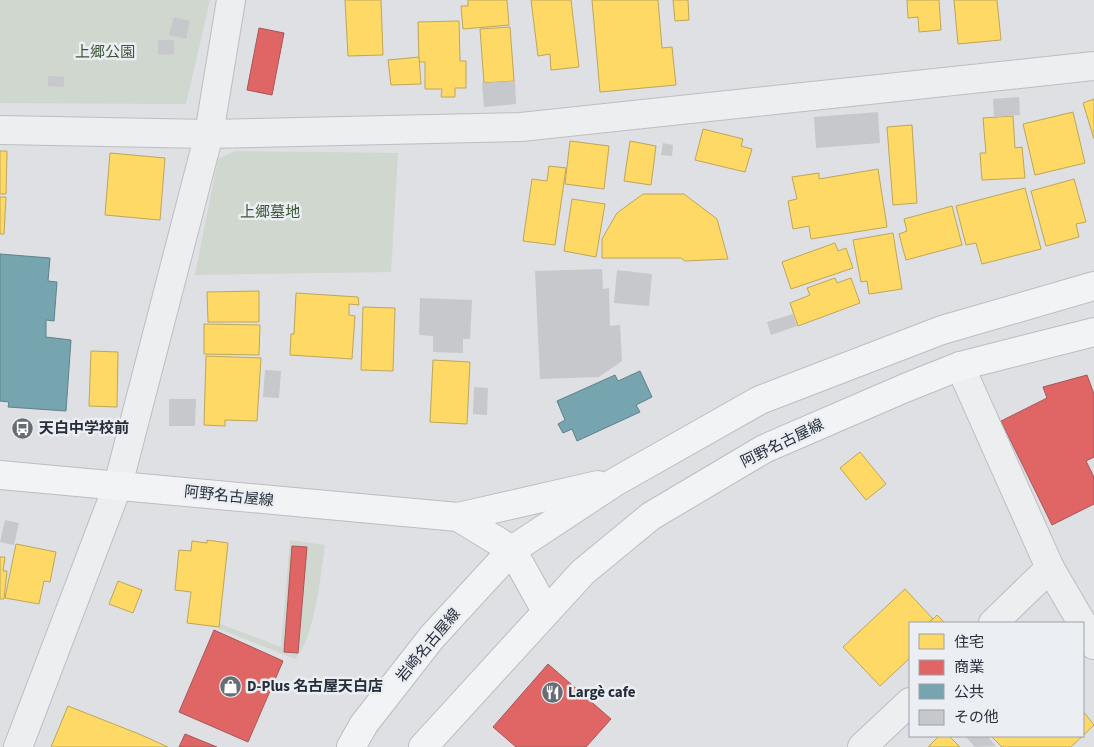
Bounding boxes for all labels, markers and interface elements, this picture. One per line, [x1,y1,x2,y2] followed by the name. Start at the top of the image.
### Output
[75,42,135,63] park label: 上郷公園
[240,202,300,223] park label: 上郷墓地
[737,414,827,473] street label: 阿野名古屋線
[11,416,35,440] bus stop icon: 天白中学校前
[39,418,129,439] place label: 天白中学校前
[183,481,275,512] street label: 阿野名古屋線
[391,604,465,687] street label: 岩崎名古屋線
[909,622,1084,737] legend
[954,632,984,653] text: 住宅
[954,657,984,678] text: 商業
[219,674,243,698] shop icon: D-Plus 名古屋天白店
[247,676,383,697] place label: D-Plus 名古屋天白店
[540,680,564,704] restaurant icon: Largè cafe
[568,682,636,703] place label: Largè cafe
[954,682,984,703] text: 公共
[954,707,999,728] text: その他

